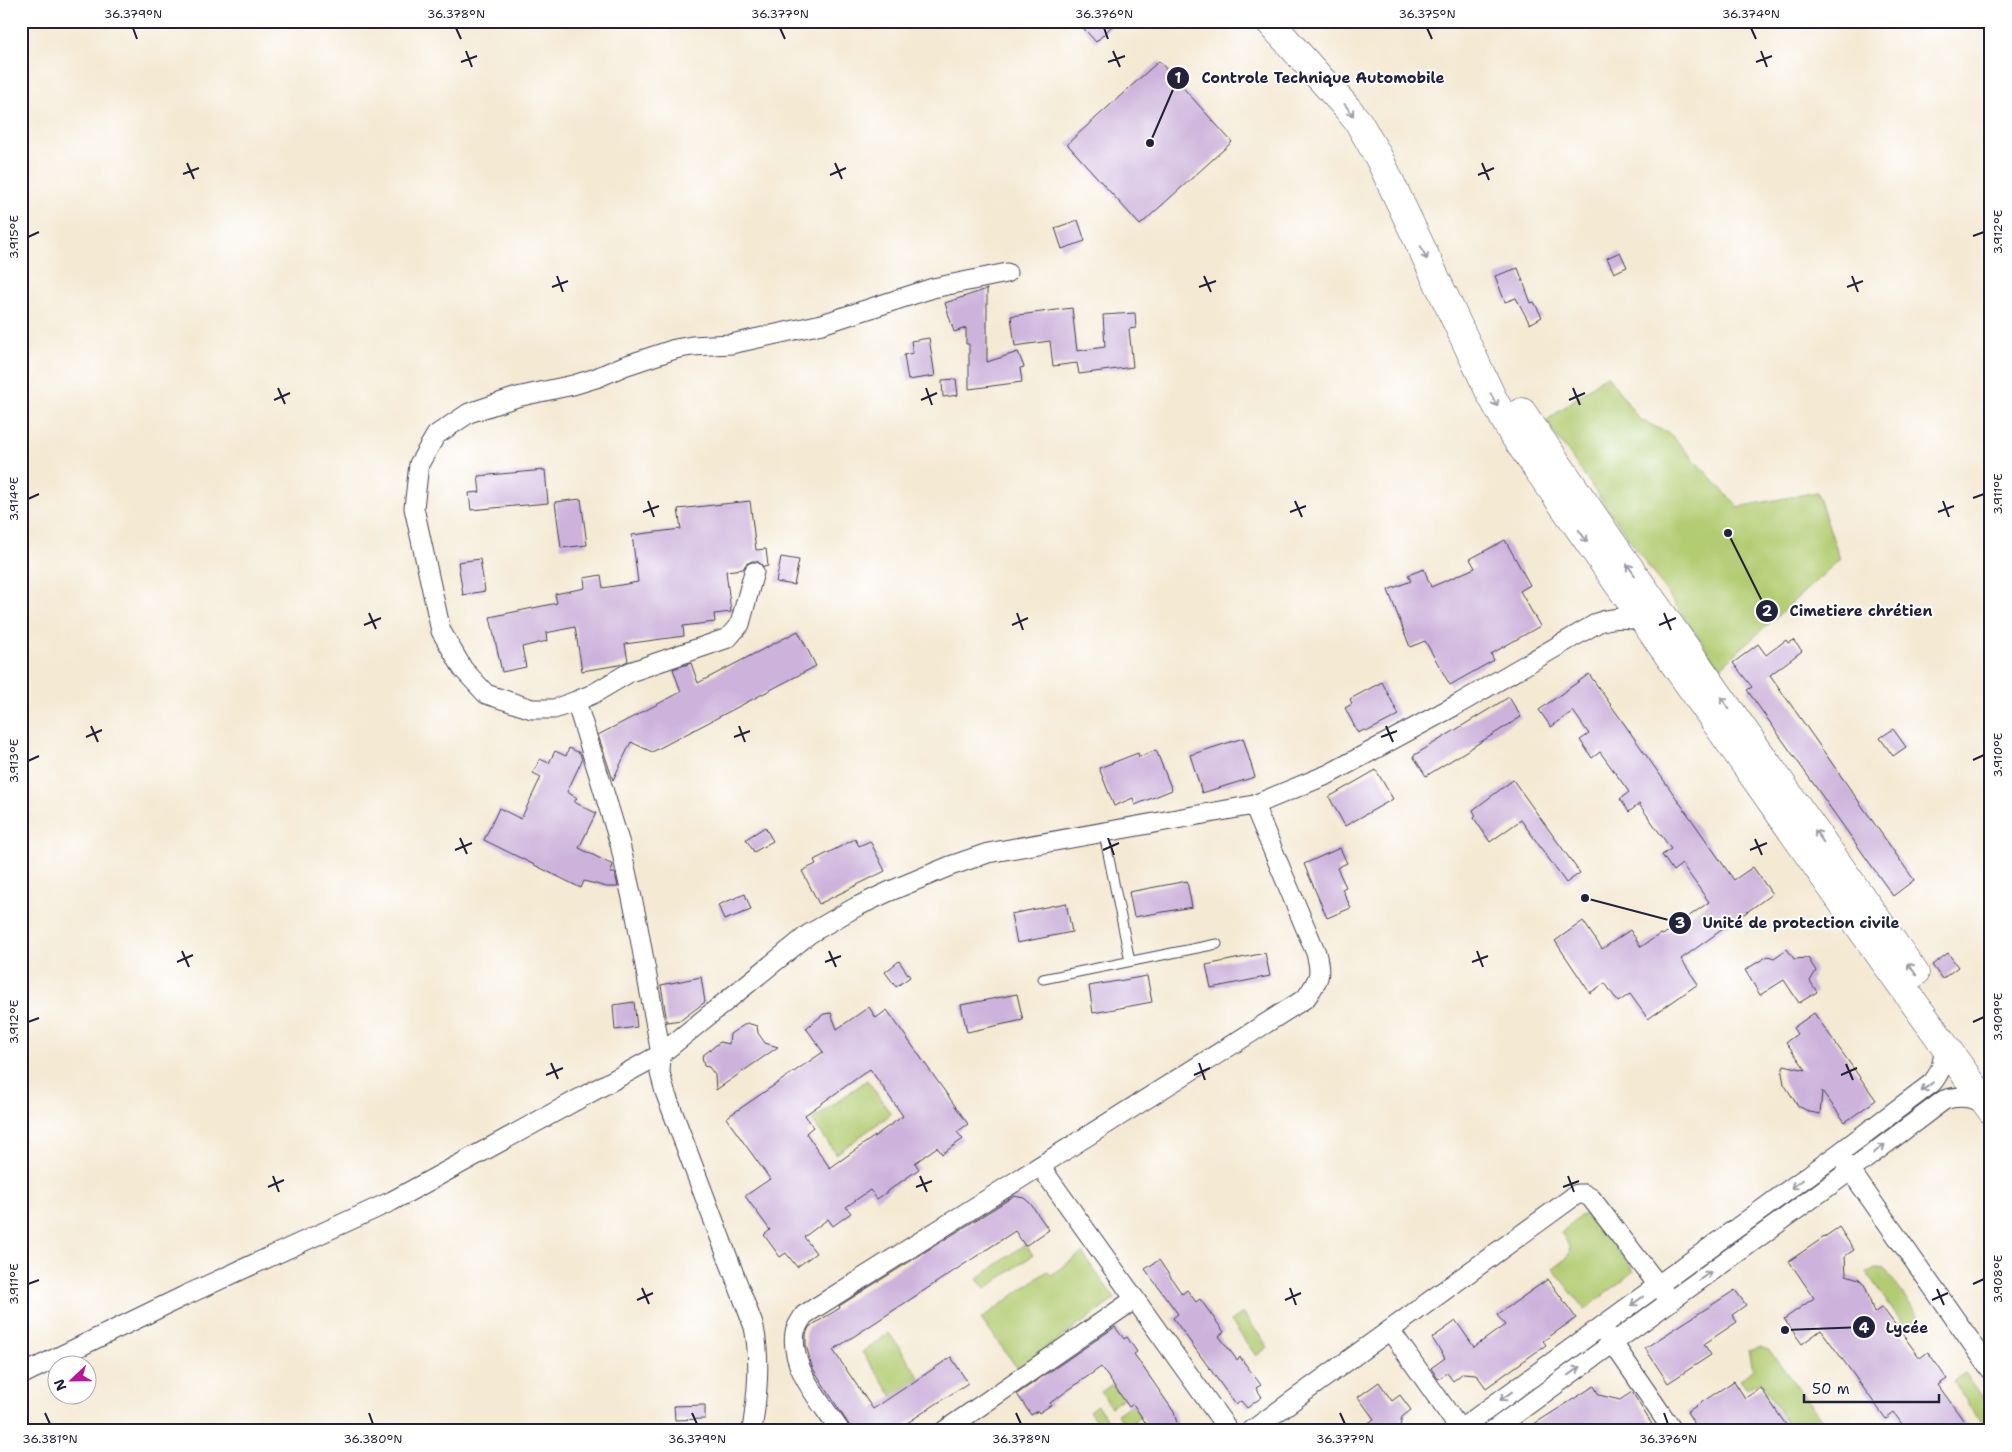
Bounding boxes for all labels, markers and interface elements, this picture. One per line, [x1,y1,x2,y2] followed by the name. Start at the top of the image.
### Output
[104,6,162,22] text: 36.379°N
[427,6,485,22] text: 36.378°N
[751,6,809,22] text: 36.377°N
[1075,6,1133,22] text: 36.376°N
[1398,6,1456,22] text: 36.375°N
[1722,6,1780,22] text: 36.374°N
[1166,63,1454,93] callout: Controle Technique Automobile
[1175,68,1182,88] text: 1
[1201,68,1445,88] text: Controle Technique Automobile
[1343,103,1354,116] one-way arrow
[1990,210,2006,254] text: 3.912°E
[6,215,22,259] text: 3.915°E
[1420,245,1429,260] one-way arrow
[1490,392,1499,407] one-way arrow
[1990,473,2006,515] text: 3.911°E
[6,477,22,521] text: 3.914°E
[1578,528,1588,542] one-way arrow
[1626,564,1636,578] one-way arrow
[1755,596,1943,626] callout: Cimetiere chrétien
[1762,601,1773,621] text: 2
[1790,601,1933,621] text: Cimetiere chrétien
[1720,696,1730,710] one-way arrow
[1990,733,2006,777] text: 3.910°E
[6,739,22,783] text: 3.913°E
[1814,829,1824,843] one-way arrow
[1667,908,1909,938] callout: Unité de protection civile
[1675,913,1685,933] text: 3
[1702,913,1900,933] text: Unité de protection civile
[1907,962,1917,976] one-way arrow
[1990,993,2006,1041] text: 3.909°E
[6,1000,22,1044] text: 3.912°E
[1920,1081,1933,1092] one-way arrow
[1872,1144,1886,1154] one-way arrow
[1790,1179,1804,1189] one-way arrow
[1990,1255,2006,1303] text: 3.908°E
[6,1263,22,1305] text: 3.911°E
[1698,1270,1712,1281] one-way arrow
[1631,1295,1644,1306] one-way arrow
[1851,1312,1939,1342] callout: Lycée
[1859,1318,1870,1338] text: 4
[1886,1318,1928,1338] text: Lycée
[48,1354,98,1404] north arrow
[1567,1365,1580,1376] one-way arrow
[1804,1372,1940,1404] scale bar
[50,1376,70,1393] text: N
[1812,1379,1850,1399] text: 50 m
[1499,1391,1513,1401] one-way arrow
[22,1431,78,1447] text: 36.381°N
[343,1431,403,1447] text: 36.380°N
[668,1431,726,1447] text: 36.379°N
[992,1431,1050,1447] text: 36.378°N
[1316,1431,1374,1447] text: 36.377°N
[1639,1431,1697,1447] text: 36.376°N

